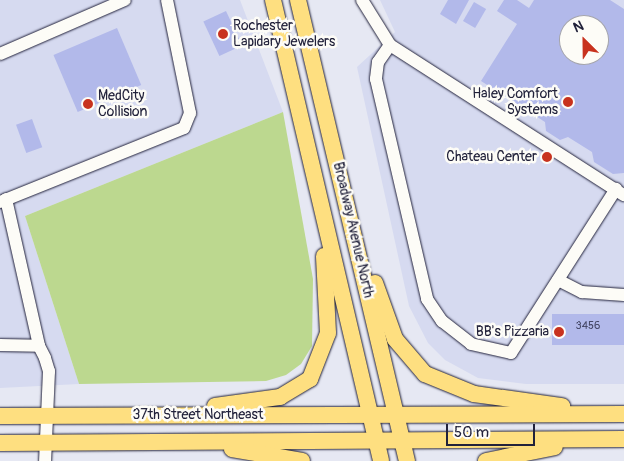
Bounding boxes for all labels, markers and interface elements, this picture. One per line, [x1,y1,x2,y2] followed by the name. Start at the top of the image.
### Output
[559,15,609,65] north arrow
[571,17,586,36] text: N
[233,18,335,50] place label: Rochester Lapidary Jewelers
[217,28,229,40] marker: Rochester Lapidary Jewelers
[472,86,558,118] place label: Haley Comfort Systems
[98,88,147,120] place label: MedCity Collision
[562,96,574,108] marker: Haley Comfort Systems
[82,98,94,110] marker: MedCity Collision
[446,149,537,165] place label: Chateau Center
[541,151,553,163] marker: Chateau Center
[329,161,377,299] street label: Broadway Avenue North
[576,319,600,333] house number: 3456
[476,324,549,340] place label: BB's Pizzaria
[553,326,565,338] marker: BB's Pizzaria
[133,407,263,423] street label: 37th Street Northeast
[449,414,538,446] scale bar
[454,423,489,442] text: 50 m

